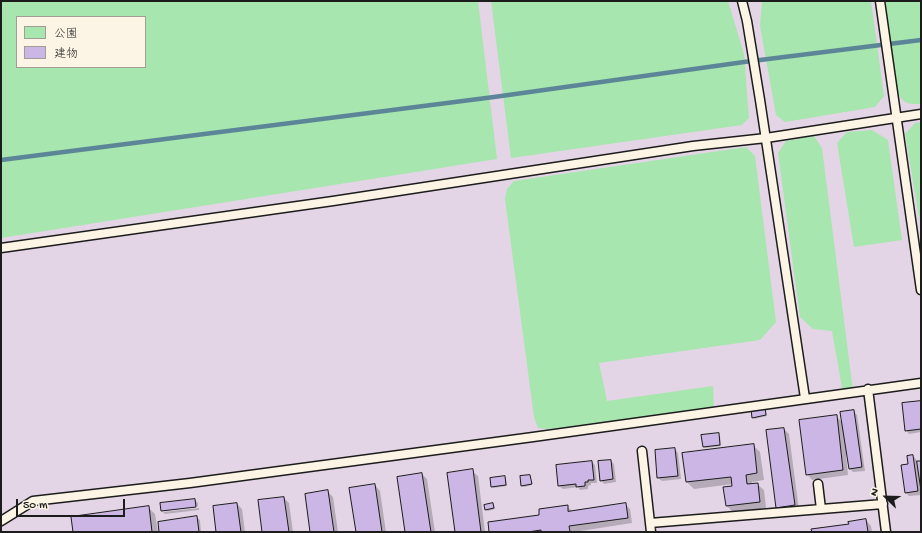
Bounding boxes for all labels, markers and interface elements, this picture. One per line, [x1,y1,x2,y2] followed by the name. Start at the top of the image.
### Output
[16,16,146,68] legend
[54,28,78,42] text: 公園
[54,48,78,62] text: 建物
[866,477,906,517] north arrow
[868,487,882,498] text: N
[18,491,127,517] scale bar
[23,499,48,513] text: 50 m

